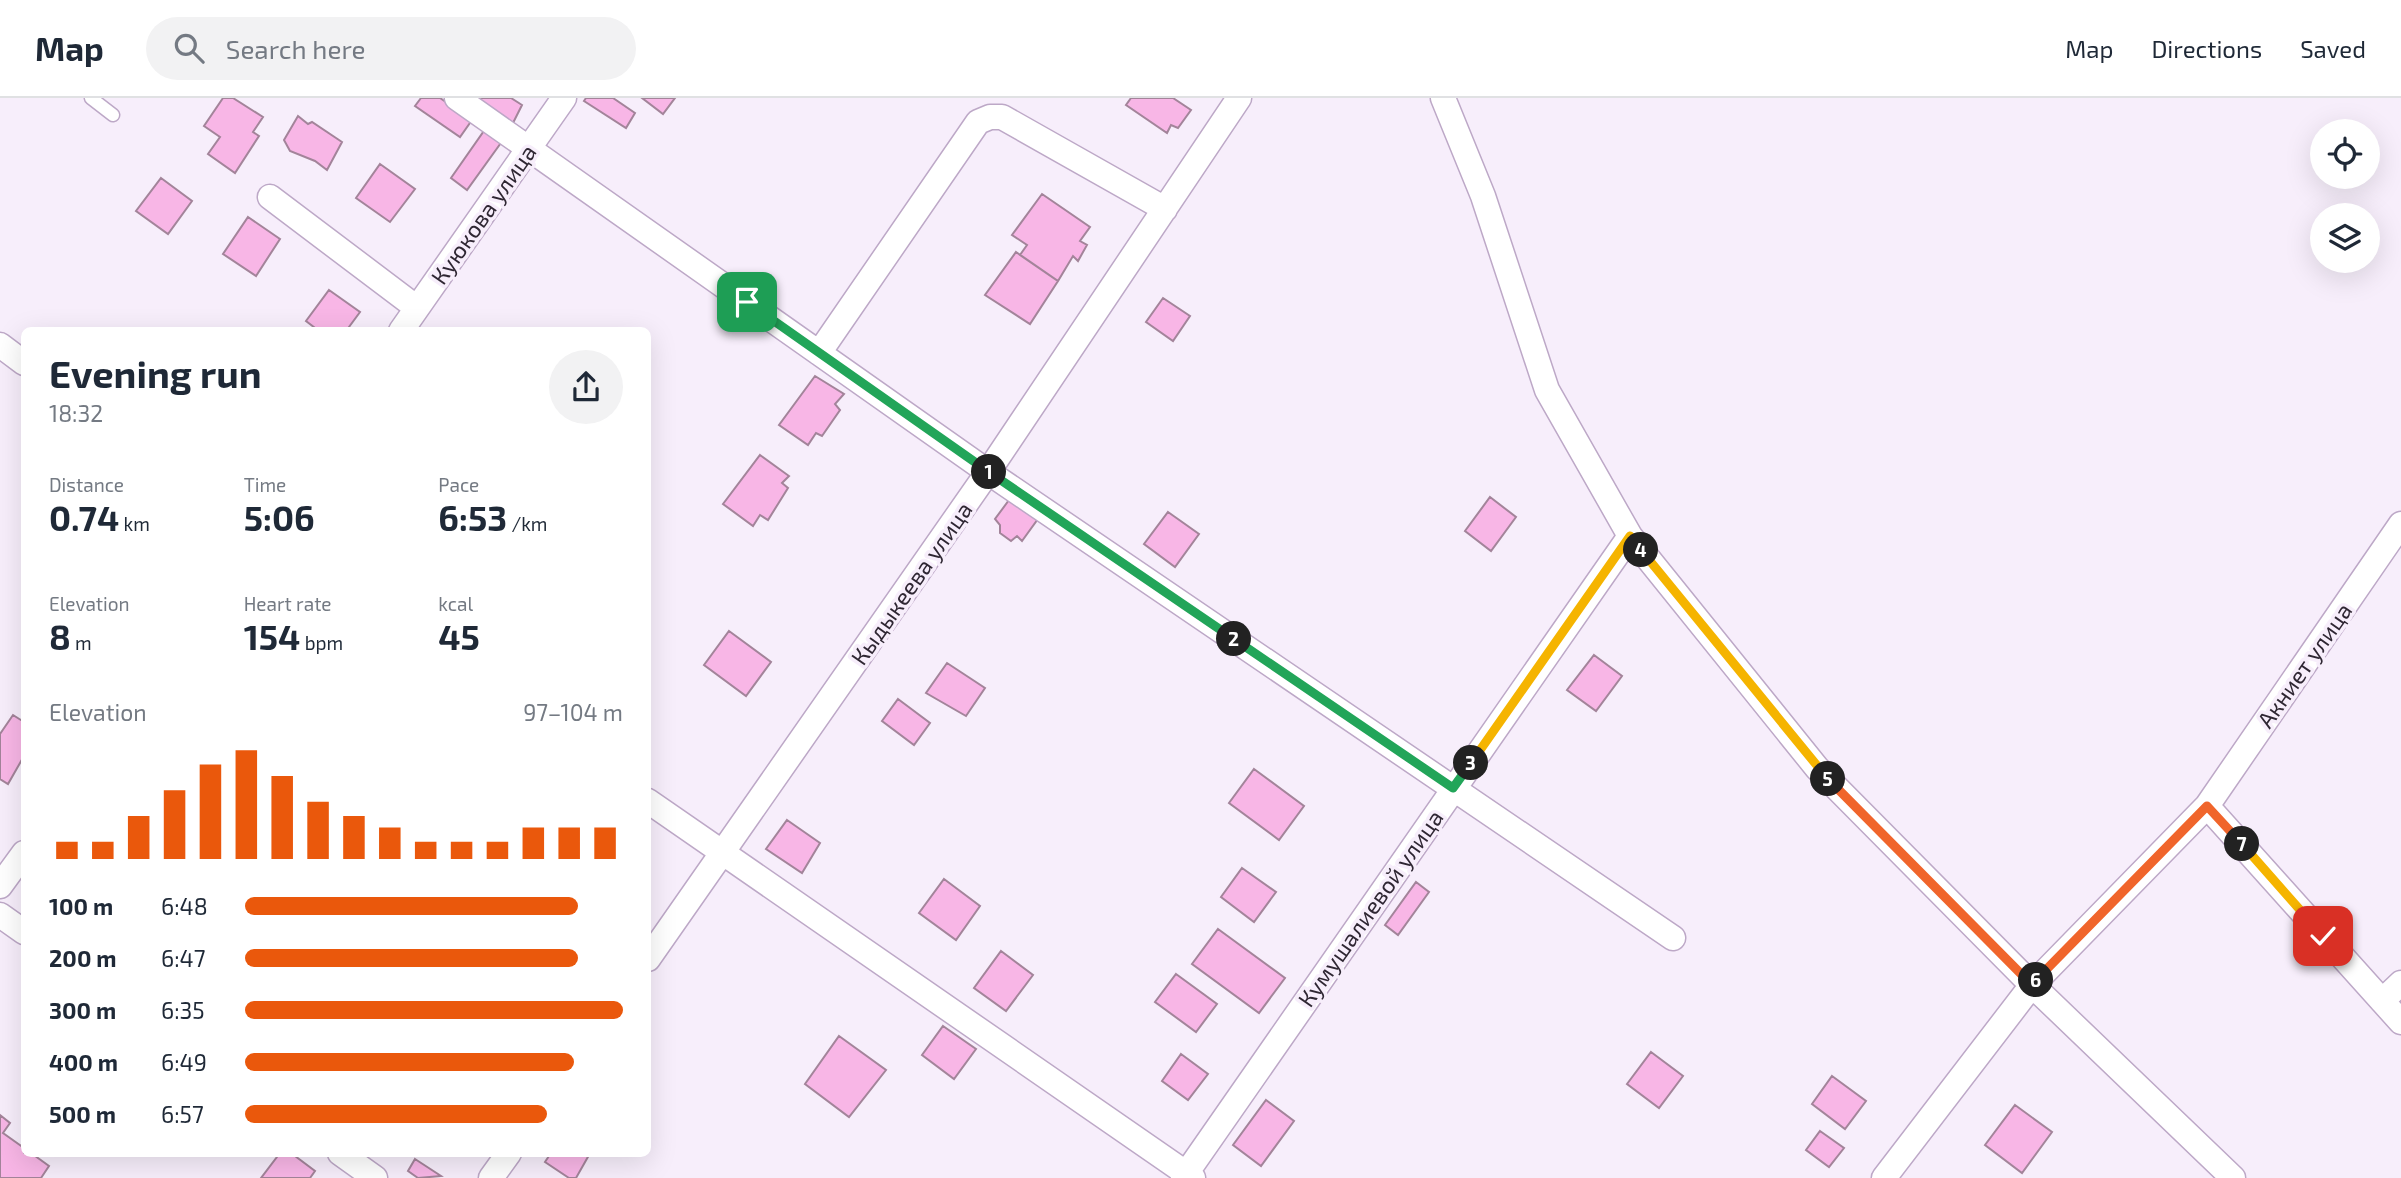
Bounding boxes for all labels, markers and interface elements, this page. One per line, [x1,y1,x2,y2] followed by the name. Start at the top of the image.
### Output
[146,17,636,80] search box
[35,28,104,68] text: Map
[170,29,208,67] icon: search
[226,33,365,64] text: Search here
[2065,34,2113,63] text: Map
[2151,34,2262,63] text: Directions
[2300,34,2366,63] text: Saved
[2310,119,2380,273] map controls
[2310,119,2380,189] button: locate
[424,139,542,290] street label: Куюкова улица
[2310,203,2380,273] button: layers
[717,272,777,332] pin
[728,283,766,321] icon: arrive
[49,350,262,396] text: Evening run
[549,350,623,424] button: share
[49,399,103,427] text: 18:32
[972,454,1006,490] pin: 1
[984,460,993,483] text: 1
[49,473,124,496] text: Distance
[244,473,286,496] text: Time
[438,473,479,496] text: Pace
[49,496,119,538] text: 0.74
[244,496,315,538] text: 5:06
[438,496,507,538] text: 6:53
[844,496,978,670] street label: Кыдыкеева улица
[119,512,150,535] text: km
[507,512,548,535] text: /km
[1624,532,1658,568] pin: 4
[1634,538,1647,561] text: 4
[49,592,130,615] text: Elevation
[244,592,332,615] text: Heart rate
[438,592,473,615] text: kcal
[2251,597,2358,733] street label: Акниет улица
[49,615,71,657] text: 8
[244,615,300,657] text: 154
[438,615,480,657] text: 45
[1216,622,1252,656] pin: 2
[1228,627,1239,650] text: 2
[71,631,92,654] text: m
[300,631,343,654] text: bpm
[49,698,147,726] text: Elevation
[523,698,623,726] text: 97–104 m
[1454,746,1488,780] pin: 3
[1465,751,1476,774] text: 3
[1811,762,1846,796] pin: 5
[1822,767,1833,790] text: 5
[1291,804,1449,1012] street label: Кумушалиевой улица
[2224,826,2260,862] pin: 7
[2236,832,2247,855] text: 7
[49,892,113,920] text: 100 m
[161,892,208,920] text: 6:48
[2293,906,2353,966] pin
[2304,917,2342,955] icon: check
[49,944,117,972] text: 200 m
[161,944,206,972] text: 6:47
[2018,962,2054,998] pin: 6
[2030,968,2041,991] text: 6
[49,996,116,1024] text: 300 m
[161,996,205,1024] text: 6:35
[49,1048,118,1076] text: 400 m
[161,1048,207,1076] text: 6:49
[49,1100,116,1128] text: 500 m
[161,1100,204,1128] text: 6:57

